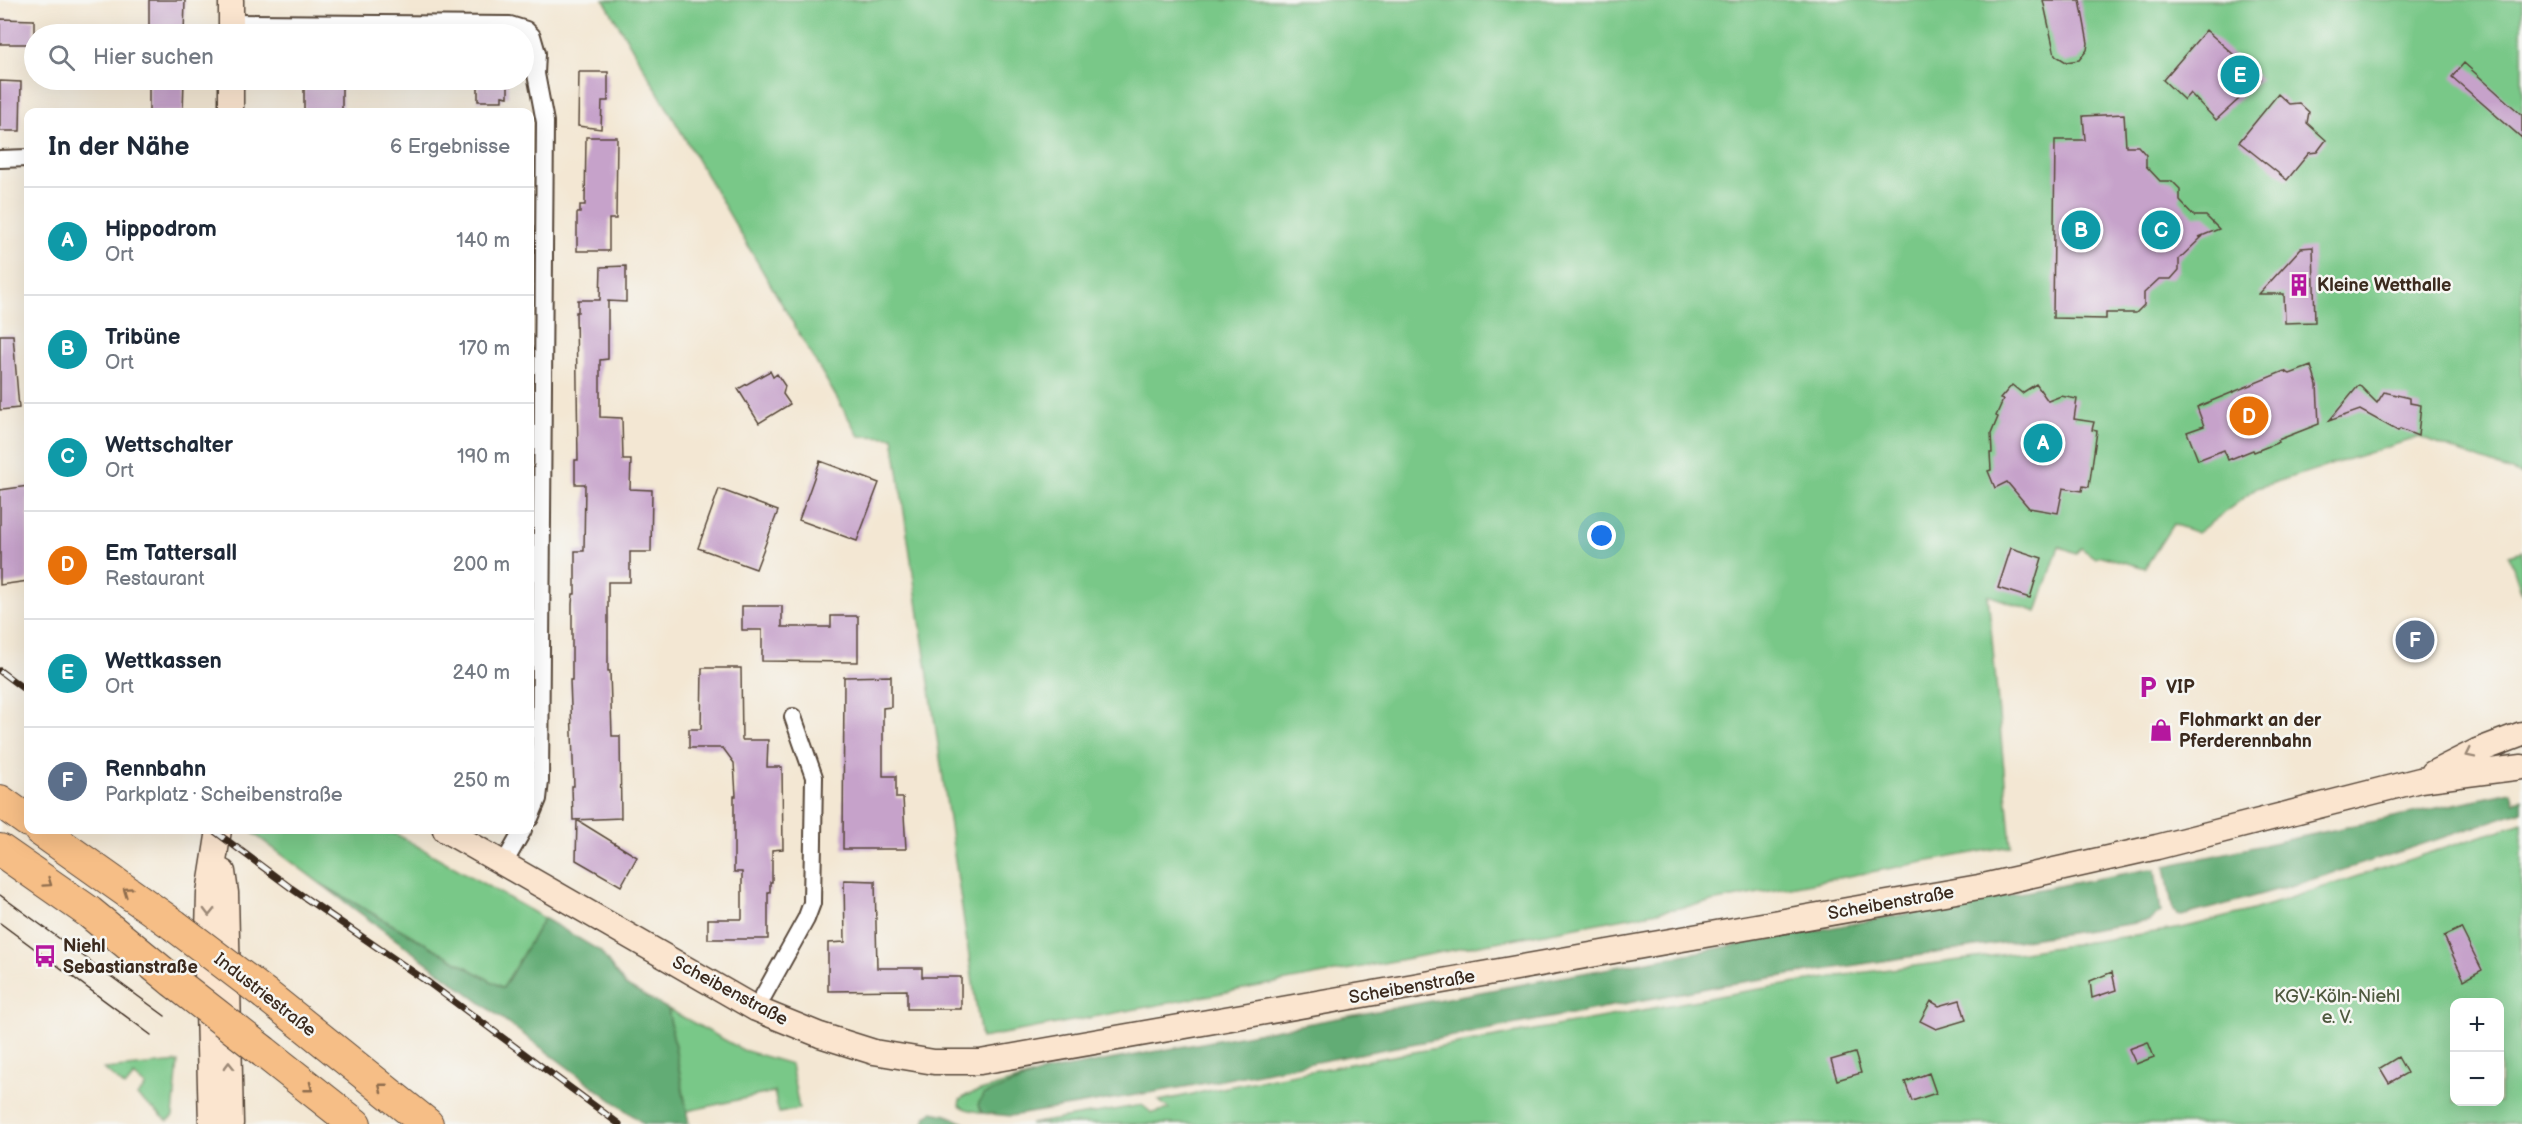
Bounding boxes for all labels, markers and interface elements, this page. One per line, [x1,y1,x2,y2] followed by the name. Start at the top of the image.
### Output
[24,24,534,90] search box
[45,41,78,74] icon: search
[93,44,214,71] text: Hier suchen
[2220,52,2260,98] pin: E
[48,132,190,163] text: In der Nähe
[390,135,510,159] text: 6 Ergebnisse
[2062,208,2100,252] pin: B
[2142,208,2180,252] pin: C
[105,216,217,243] text: Hippodrom
[61,229,74,253] text: A
[456,229,510,253] text: 140 m
[105,243,134,267] text: Ort
[2286,272,2312,298] building icon: Kleine Wetthalle
[2317,275,2451,296] place label: Kleine Wetthalle
[105,324,180,351] text: Tribüne
[60,337,75,361] text: B
[459,337,510,361] text: 170 m
[105,351,134,375] text: Ort
[2230,394,2268,438] pin: D
[2024,420,2062,466] pin: A
[105,432,233,459] text: Wettschalter
[60,445,75,469] text: C
[457,445,510,469] text: 190 m
[105,459,134,483] text: Ort
[1587,521,1616,550] your location
[105,540,237,567] text: Em Tattersall
[61,553,74,577] text: D
[453,553,510,577] text: 200 m
[105,567,205,591] text: Restaurant
[2396,618,2434,662] pin: F
[105,648,222,675] text: Wettkassen
[61,661,74,685] text: E
[453,661,510,685] text: 240 m
[2135,674,2161,700] parking icon: VIP
[105,675,134,699] text: Ort
[2166,677,2195,698] place label: VIP
[2179,710,2322,752] place label: Flohmarkt an der Pferderennbahn
[2148,717,2174,743] shop icon: Flohmarkt an der Pferderennbahn
[2465,747,2476,759] one-way arrow
[105,756,206,783] text: Rennbahn
[61,769,74,793] text: F
[453,769,510,793] text: 250 m
[105,783,343,807] text: Parkplatz · Scheibenstraße
[41,876,52,887] one-way arrow
[1826,882,1956,924] street label: Scheibenstraße
[122,887,133,898] one-way arrow
[203,908,215,917] one-way arrow
[63,936,198,978] place label: Niehl Sebastianstraße
[32,943,58,969] bus stop icon: Niehl Sebastianstraße
[210,949,320,1041] street label: Industriestraße
[669,952,792,1030] street label: Scheibenstraße
[1347,966,1477,1008] street label: Scheibenstraße
[2274,986,2400,1028] park label: KGV-Köln-Niehl e. V.
[2450,998,2504,1106] map controls
[2450,998,2504,1052] button: +
[2450,1052,2504,1106] button: −
[223,1061,235,1070] one-way arrow
[303,1080,314,1091] one-way arrow
[378,1083,389,1094] one-way arrow

